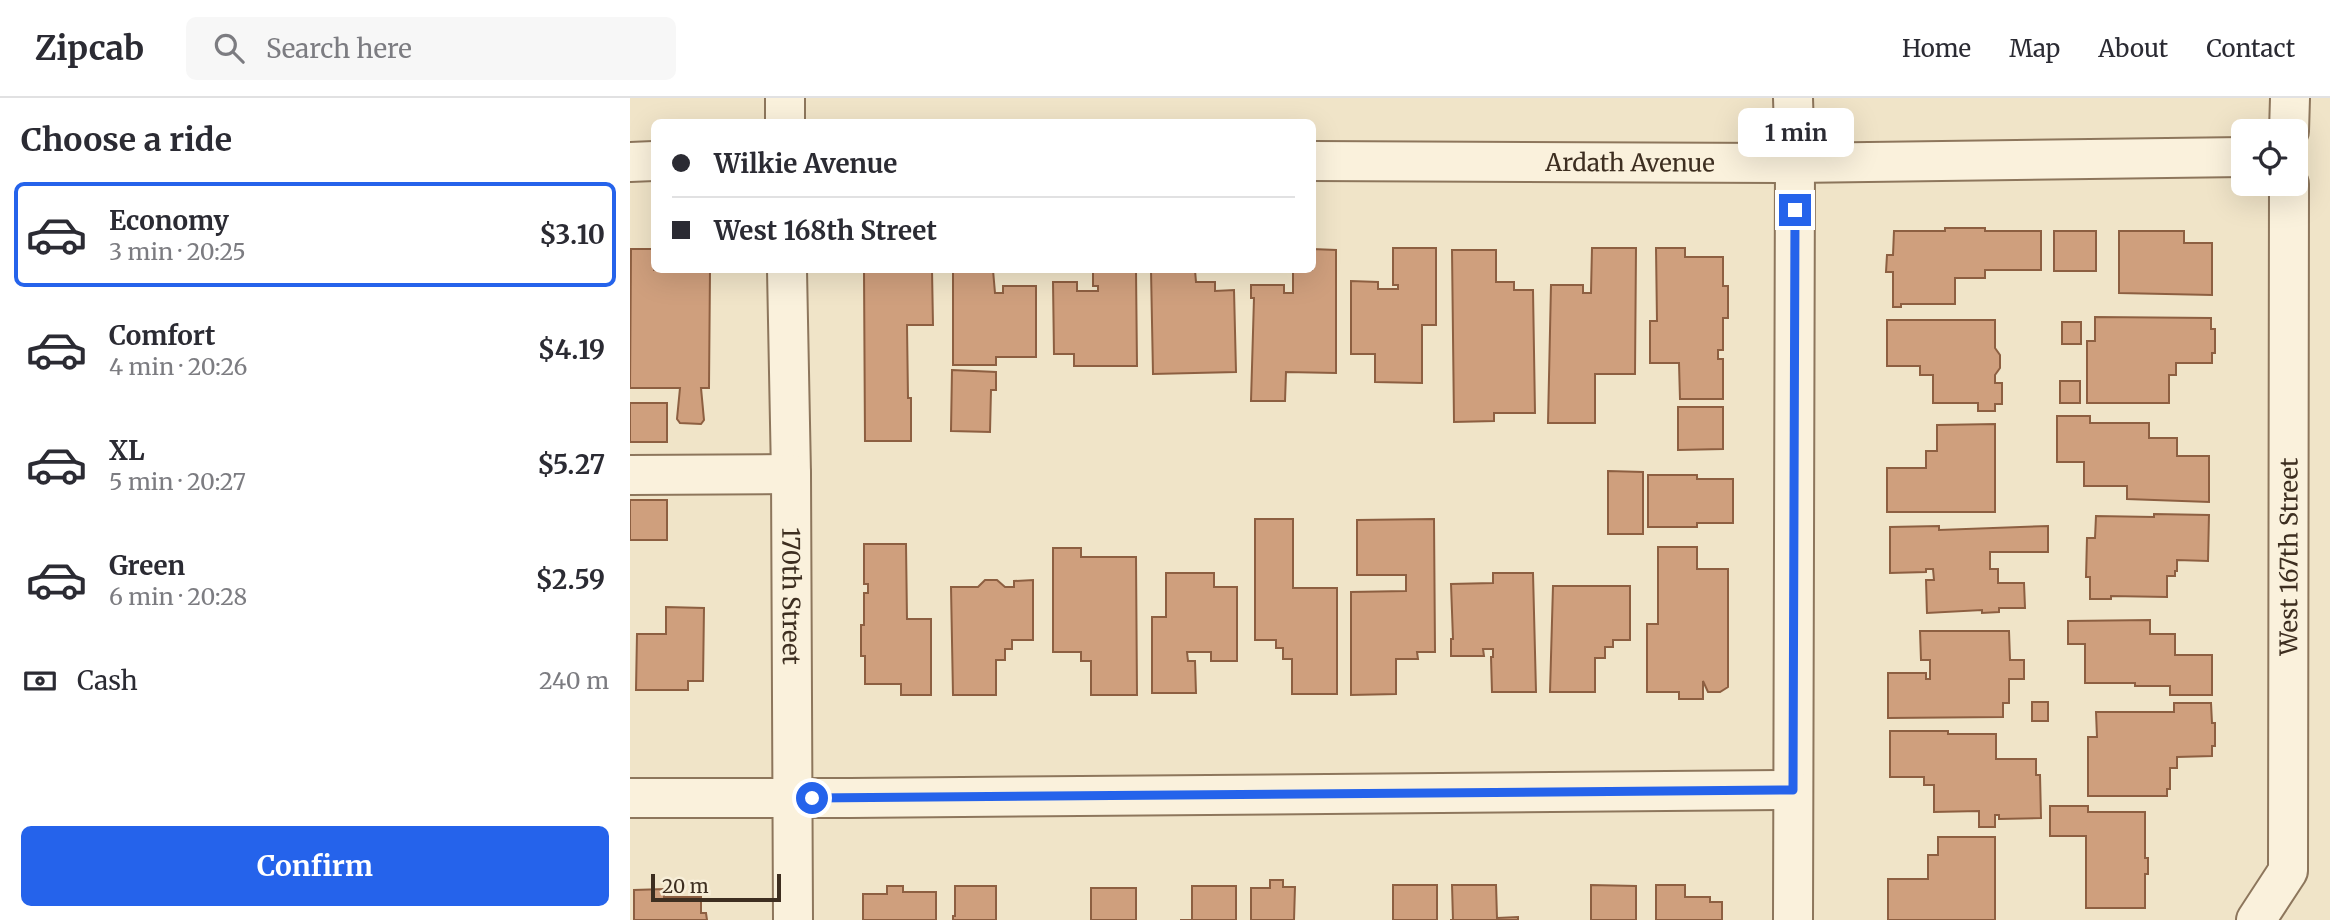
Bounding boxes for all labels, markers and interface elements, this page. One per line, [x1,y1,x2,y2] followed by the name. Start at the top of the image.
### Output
[186,17,676,80] search box
[35,28,144,69] text: Zipcab
[210,29,248,67] icon: search
[266,32,412,65] text: Search here
[1902,33,1971,64] text: Home
[2009,33,2060,64] text: Map
[2098,33,2168,64] text: About
[2206,33,2295,64] text: Contact
[1737,108,1853,158] callout: 1 min
[1765,118,1827,147] text: 1 min
[2231,119,2308,196] map controls
[2231,119,2308,196] button: locate
[21,120,232,160] text: Choose a ride
[1544,146,1715,178] street label: Ardath Avenue
[714,147,897,180] text: Wilkie Avenue
[1779,194,1811,226] route end
[25,203,88,266] icon: car
[109,204,229,237] text: Economy
[714,214,937,247] text: West 168th Street
[539,218,605,251] text: $3.10
[109,237,246,266] text: 3 min · 20:25
[25,318,88,381] icon: car
[109,319,215,352] text: Comfort
[538,333,605,366] text: $4.19
[109,352,248,381] text: 4 min · 20:26
[25,433,88,496] icon: car
[109,434,145,467] text: XL
[537,448,605,481] text: $5.27
[2273,457,2304,656] street label: West 167th Street
[109,467,246,496] text: 5 min · 20:27
[776,527,807,665] street label: 170th Street
[25,548,88,611] icon: car
[109,549,185,582] text: Green
[535,563,605,596] text: $2.59
[109,582,247,611] text: 6 min · 20:28
[21,662,59,700] icon: cash
[77,664,138,697] text: Cash
[539,666,609,695] text: 240 m
[796,782,828,814] route start
[21,826,609,906] button: Confirm
[651,871,780,903] scale bar
[662,874,709,898] text: 20 m

